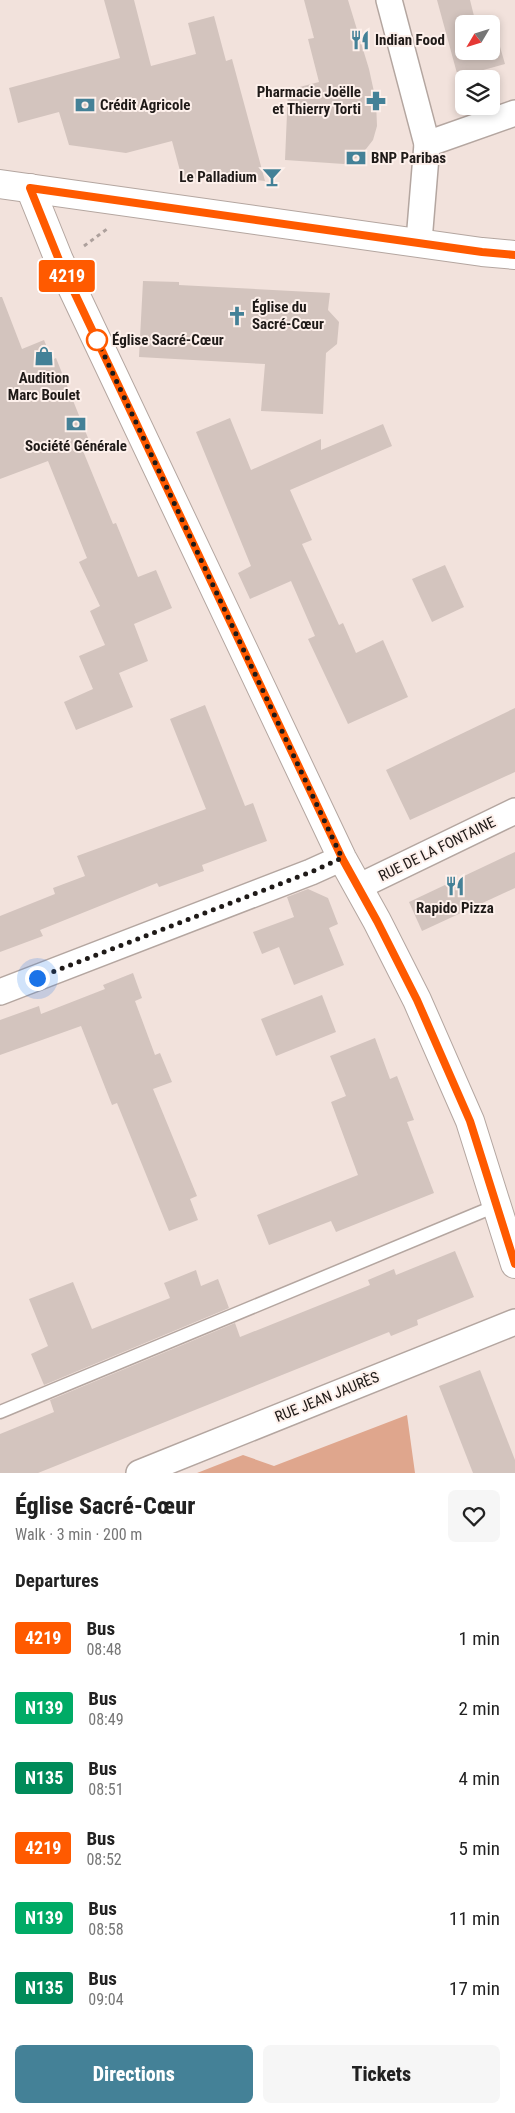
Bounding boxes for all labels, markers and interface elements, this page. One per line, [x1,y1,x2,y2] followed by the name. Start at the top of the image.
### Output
[455,15,500,60] north arrow
[455,15,500,115] map controls
[349,29,371,51] restaurant icon: Indian Food
[375,31,445,49] place label: Indian Food
[455,70,500,115] button: layers
[257,83,361,118] place label: Pharmacie Joëlle et Thierry Torti
[365,90,387,112] pharmacy icon: Pharmacie Joëlle et Thierry Torti
[74,94,96,116] bank icon: Crédit Agricole
[100,96,190,114] place label: Crédit Agricole
[345,147,367,169] bank icon: BNP Paribas
[371,149,446,167] place label: BNP Paribas
[261,166,283,188] bar icon: Le Palladium
[179,168,257,186] place label: Le Palladium
[32,260,102,292] line badge: 4219
[49,265,85,286] text: 4219
[252,298,324,333] place label: Église du Sacré-Cœur
[226,305,248,327] church icon: Église du Sacré-Cœur
[86,329,108,351] marker: Église Sacré-Cœur
[112,331,224,349] place label: Église Sacré-Cœur
[33,345,55,367] shop icon: Audition Marc Boulet
[8,369,81,404] place label: Audition Marc Boulet
[65,413,87,435] bank icon: Société Générale
[25,437,127,455] place label: Société Générale
[376,813,498,885] street label: RUE DE LA FONTAINE
[444,875,466,897] restaurant icon: Rapido Pizza
[416,899,494,917] place label: Rapido Pizza
[25,966,50,991] your location
[272,1368,382,1426] street label: RUE JEAN JAURÈS
[448,1490,500,1542] button: heart
[15,1492,195,1520] text: Église Sacré-Cœur
[15,1525,142,1544] text: Walk · 3 min · 200 m
[15,1569,99,1592] text: Departures
[86,1617,115,1640] text: Bus
[25,1627,61,1648] text: 4219
[458,1627,500,1650] text: 1 min
[86,1640,122,1659] text: 08:48
[88,1687,117,1710] text: Bus
[25,1697,63,1718] text: N139
[458,1697,500,1720] text: 2 min
[88,1710,124,1729] text: 08:49
[88,1757,117,1780] text: Bus
[25,1767,63,1788] text: N135
[458,1767,500,1790] text: 4 min
[88,1780,124,1799] text: 08:51
[86,1827,115,1850] text: Bus
[25,1837,61,1858] text: 4219
[458,1837,500,1860] text: 5 min
[86,1850,122,1869] text: 08:52
[88,1897,117,1920] text: Bus
[25,1907,63,1928] text: N139
[449,1907,500,1930] text: 11 min
[88,1920,124,1939] text: 08:58
[88,1967,117,1990] text: Bus
[25,1977,63,1998] text: N135
[449,1977,500,2000] text: 17 min
[88,1990,124,2009] text: 09:04
[15,2045,253,2103] button: Directions
[263,2045,500,2103] button: Tickets

